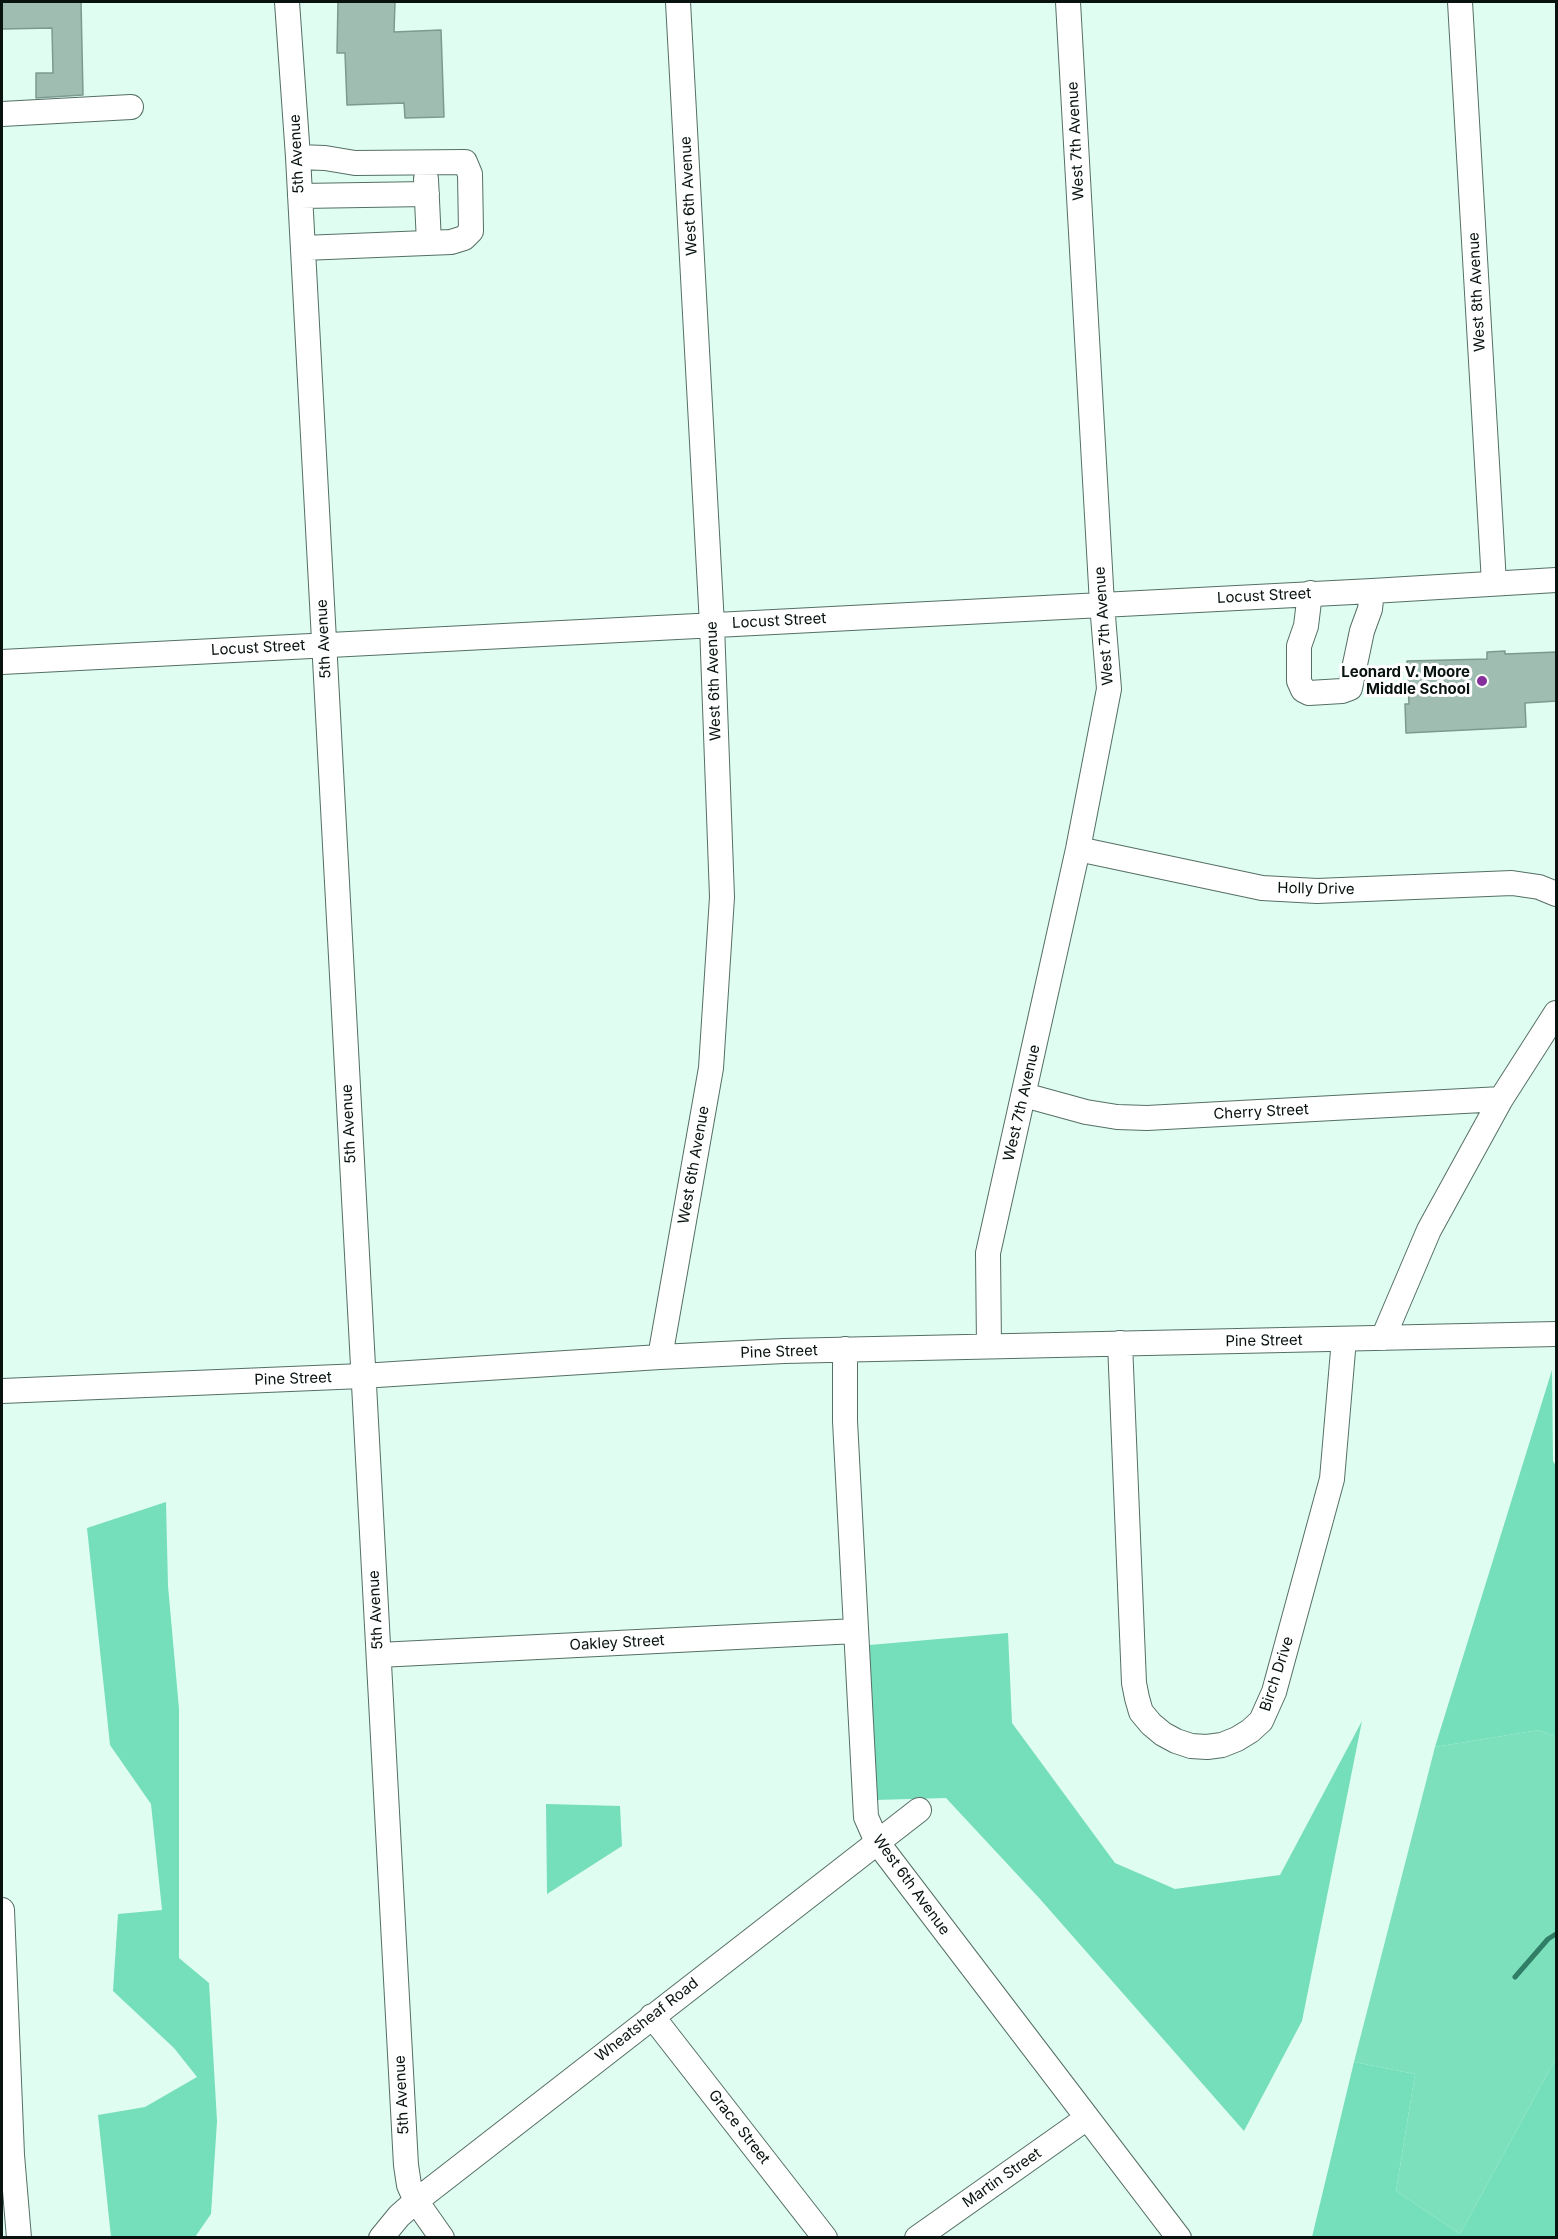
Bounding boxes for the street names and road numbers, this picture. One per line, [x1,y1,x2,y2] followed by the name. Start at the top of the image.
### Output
[1064,81,1088,201] street label: West 7th Avenue
[286,114,308,194] street label: 5th Avenue
[677,136,701,256] street label: West 6th Avenue
[1465,232,1489,352] street label: West 8th Avenue
[1091,566,1117,686] street label: West 7th Avenue
[1216,585,1312,607] street label: Locust Street
[313,599,335,679] street label: 5th Avenue
[731,610,827,632] street label: Locust Street
[703,621,725,741] street label: West 6th Avenue
[210,637,306,659] street label: Locust Street
[1277,879,1355,899] street label: Holly Drive
[1000,1043,1044,1163] street label: West 7th Avenue
[338,1084,360,1164] street label: 5th Avenue
[1213,1101,1309,1123] street label: Cherry Street
[675,1104,713,1226] street label: West 6th Avenue
[1225,1331,1303,1351] street label: Pine Street
[740,1342,818,1362] street label: Pine Street
[254,1369,332,1389] street label: Pine Street
[365,1570,387,1650] street label: 5th Avenue
[569,1632,665,1654] street label: Oakley Street
[1256,1634,1298,1714] street label: Birch Drive
[869,1831,953,1939] street label: West 6th Avenue
[592,1974,702,2066] street label: Wheatsheaf Road
[391,2055,413,2135] street label: 5th Avenue
[704,2086,774,2168] street label: Grace Street
[959,2144,1045,2212] street label: Martin Street

